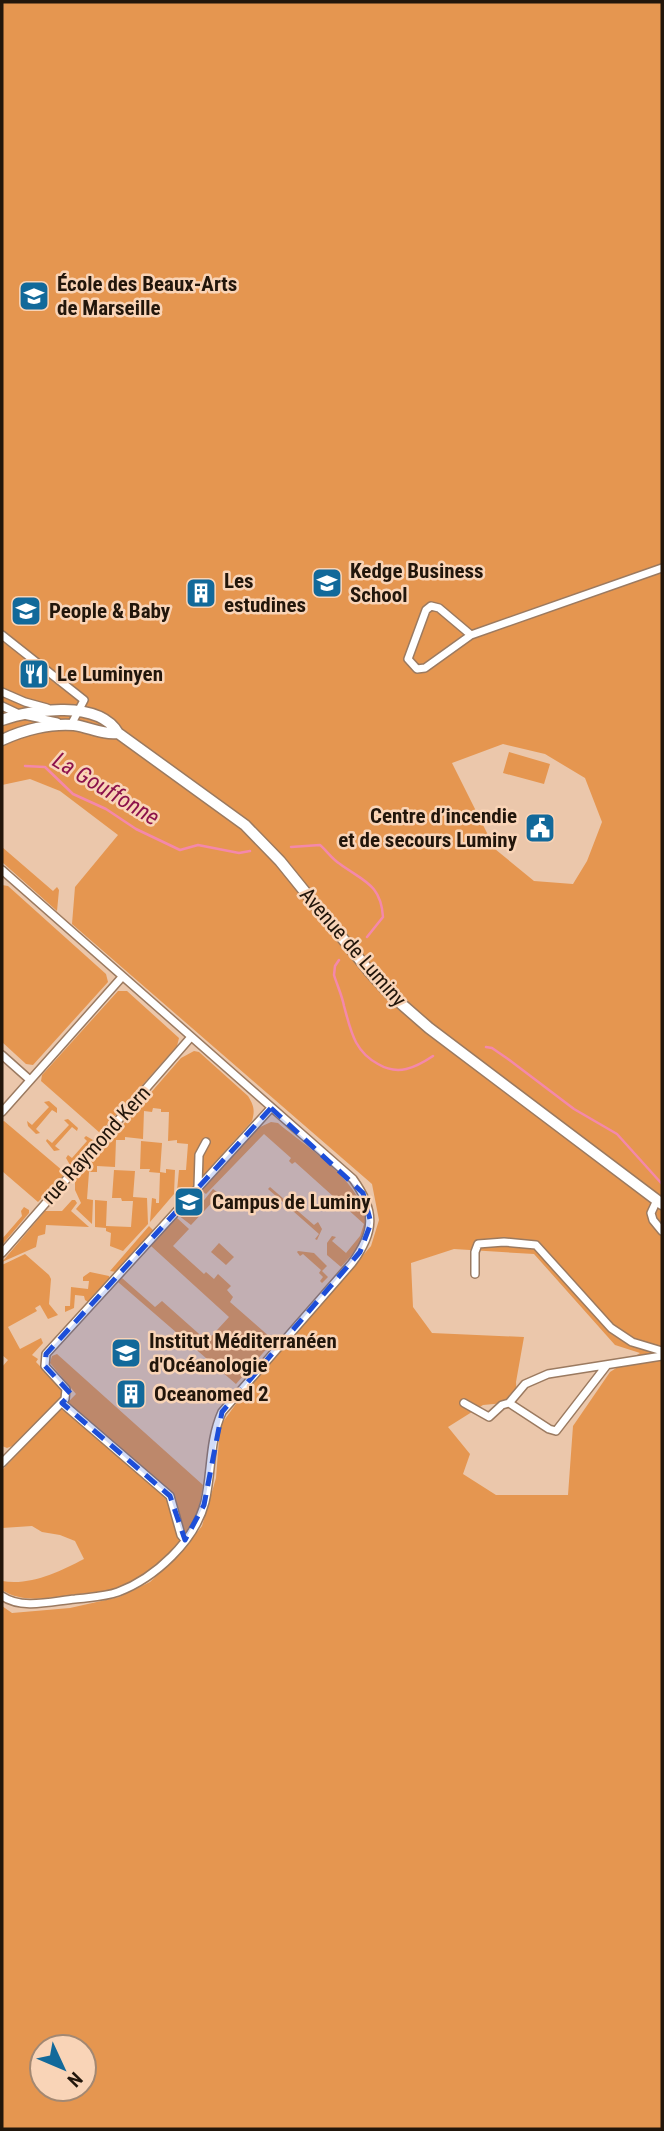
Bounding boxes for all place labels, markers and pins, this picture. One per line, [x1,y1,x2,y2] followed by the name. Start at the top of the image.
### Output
[57,272,237,320] place label: École des Beaux-Arts de Marseille
[17,279,51,313] school or university icon: École des Beaux-Arts de Marseille
[350,559,484,607] place label: Kedge Business School
[310,566,344,600] school or university icon: Kedge Business School
[224,569,306,617] place label: Les estudines
[184,576,218,610] building icon: Les estudines
[9,594,43,628] school or university icon: People & Baby
[49,599,171,623] place label: People & Baby
[17,657,51,691] restaurant icon: Le Luminyen
[57,662,163,686] place label: Le Luminyen
[338,804,518,852] place label: Centre d’incendie et de secours Luminy
[523,811,557,845] public building icon: Centre d’incendie et de secours Luminy
[172,1185,206,1219] school or university icon: Campus de Luminy
[212,1190,371,1214] place label: Campus de Luminy
[149,1329,337,1377] place label: Institut Méditerranéen d'Océanologie
[109,1336,143,1370] school or university icon: Institut Méditerranéen d'Océanologie
[114,1377,148,1411] building icon: Oceanomed 2
[154,1382,269,1406] place label: Oceanomed 2

